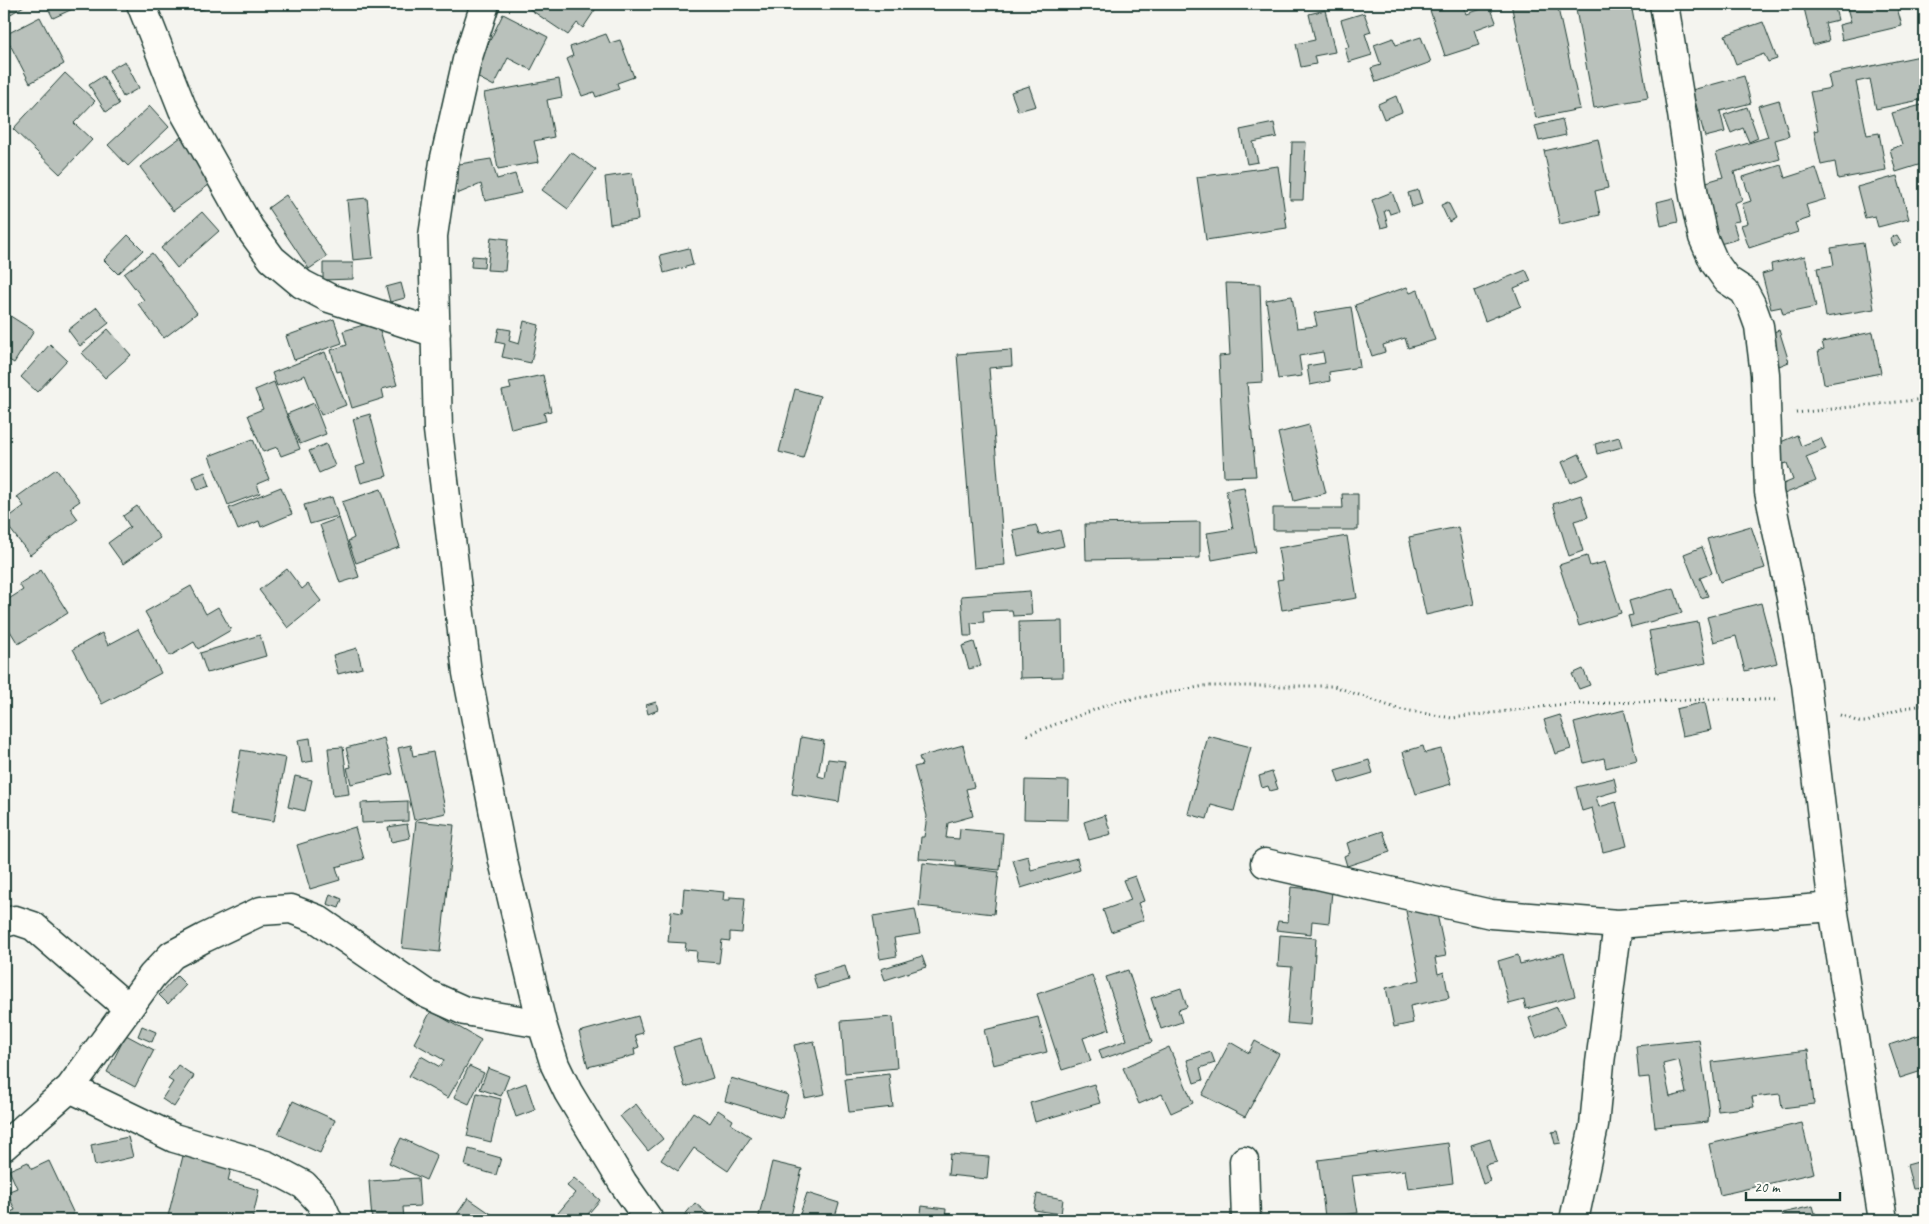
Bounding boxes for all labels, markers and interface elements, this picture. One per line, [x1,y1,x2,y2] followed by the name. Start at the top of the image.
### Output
[1746,1169,1840,1201] scale bar
[1754,1178,1781,1197] text: 20 m

